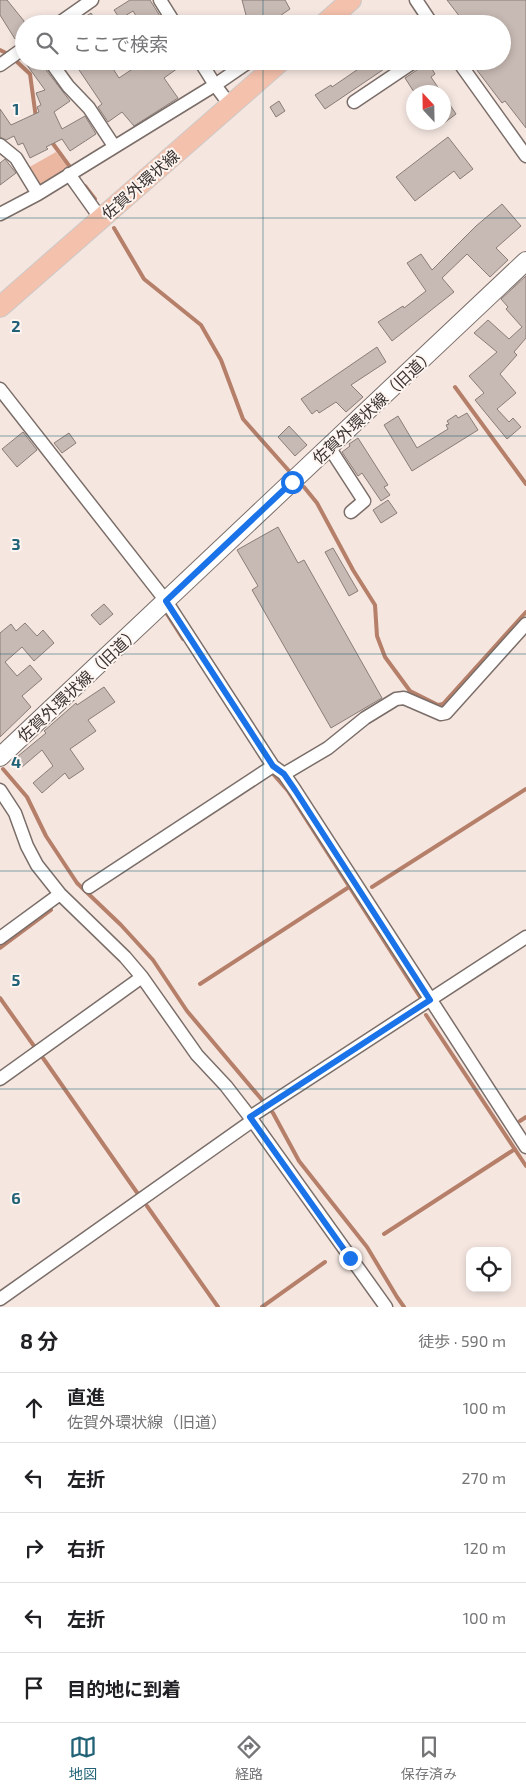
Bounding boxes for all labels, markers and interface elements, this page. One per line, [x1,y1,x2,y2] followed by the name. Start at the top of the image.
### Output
[15,15,511,70] search box
[33,29,61,57] icon: search
[73,32,168,55] text: ここで検索
[406,85,451,130] north arrow
[13,99,19,118] text: 1
[98,145,182,223] street label: 佐賀外環状線
[11,316,21,335] text: 2
[308,344,438,468] street label: 佐賀外環状線（旧道）
[281,471,304,494] route start
[11,534,21,553] text: 3
[13,622,143,746] street label: 佐賀外環状線（旧道）
[11,752,21,771] text: 4
[12,970,21,989] text: 5
[11,1188,21,1207] text: 6
[339,1247,362,1270] route end
[466,1247,511,1292] map controls
[466,1247,511,1292] button: locate
[20,1328,59,1353] text: 8 分
[418,1331,506,1350] text: 徒歩 · 590 m
[67,1385,105,1408] text: 直進
[20,1394,48,1422] icon: ahead
[463,1398,506,1417] text: 100 m
[67,1412,227,1431] text: 佐賀外環状線（旧道）
[20,1464,48,1492] icon: left
[67,1467,105,1490] text: 左折
[462,1468,506,1487] text: 270 m
[20,1534,48,1562] icon: right
[67,1537,105,1560] text: 右折
[463,1538,506,1557] text: 120 m
[20,1604,48,1632] icon: left
[67,1607,105,1630] text: 左折
[463,1608,506,1627] text: 100 m
[20,1674,48,1702] icon: arrive
[67,1677,181,1700] text: 目的地に到着
[69,1733,97,1783] tab: 地図
[235,1733,263,1783] tab: 経路
[401,1733,457,1783] tab: 保存済み

